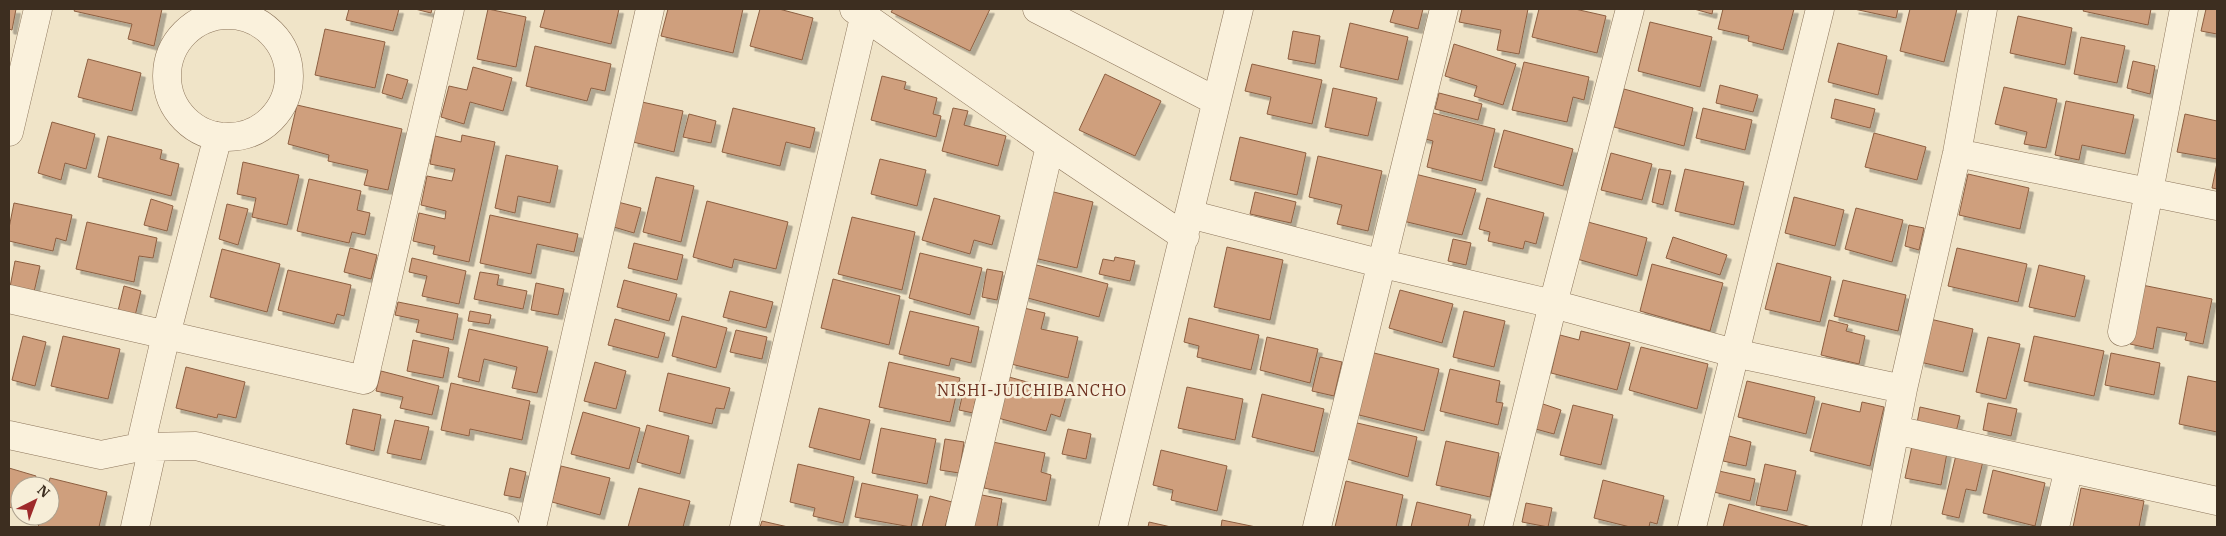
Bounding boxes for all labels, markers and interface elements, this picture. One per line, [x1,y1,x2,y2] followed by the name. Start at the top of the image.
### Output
[937,380,1127,400] district label: NISHI-JUICHIBANCHO
[10,476,60,526] north arrow
[34,481,54,502] text: N

